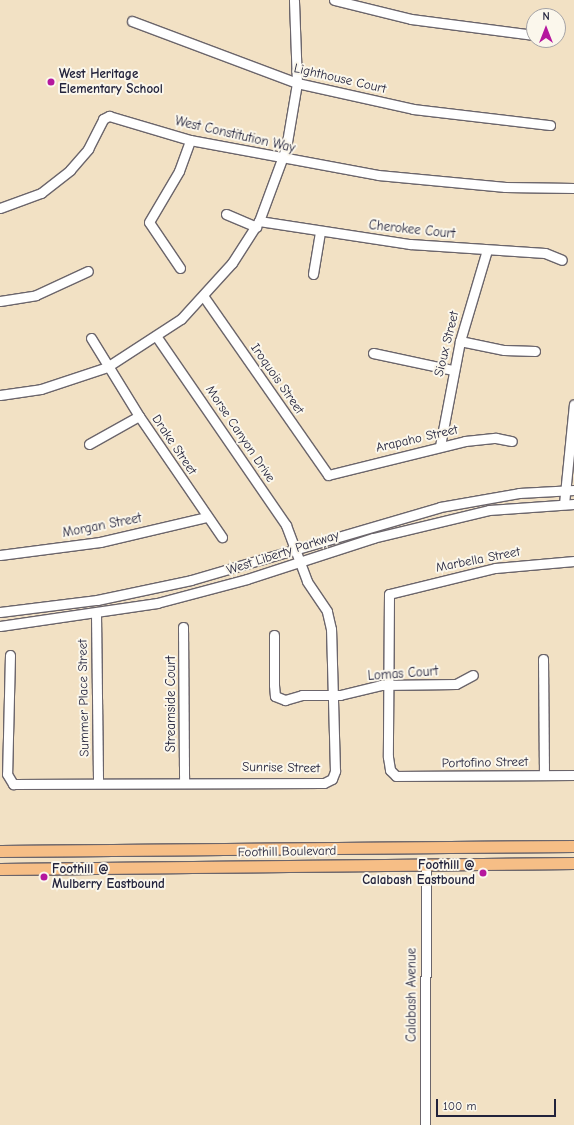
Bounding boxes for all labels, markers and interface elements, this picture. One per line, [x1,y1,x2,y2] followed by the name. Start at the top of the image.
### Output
[526,8,566,48] north arrow
[542,10,550,23] text: N
[292,61,388,97] street label: Lighthouse Court
[59,67,163,98] place label: West Heritage Elementary School
[46,77,56,87] marker: West Heritage Elementary School
[173,114,297,156] street label: West Constitution Way
[368,218,456,242] street label: Cherokee Court
[431,310,463,378] street label: Sioux Street
[247,341,307,417] street label: Iroquois Street
[202,383,278,485] street label: Morse Canyon Drive
[148,412,200,478] street label: Drake Street
[375,422,459,456] street label: Arapaho Street
[61,511,143,541] street label: Morgan Street
[225,527,341,579] street label: West Liberty Parkway
[435,544,521,576] street label: Marbella Street
[75,639,93,757] street label: Summer Place Street
[163,656,179,752] street label: Streamside Court
[367,664,439,684] street label: Lomas Court
[442,754,528,772] street label: Portofino Street
[242,760,320,776] street label: Sunrise Street
[238,843,336,861] street label: Foothill Boulevard
[362,858,475,889] place label: Foothill @ Calabash Eastbound
[52,862,165,893] place label: Foothill @ Mulberry Eastbound
[478,868,488,878] marker: Foothill @ Calabash Eastbound
[39,872,49,882] marker: Foothill @ Mulberry Eastbound
[404,948,420,1042] street label: Calabash Avenue
[438,1091,558,1117] scale bar
[443,1099,476,1113] text: 100 m

